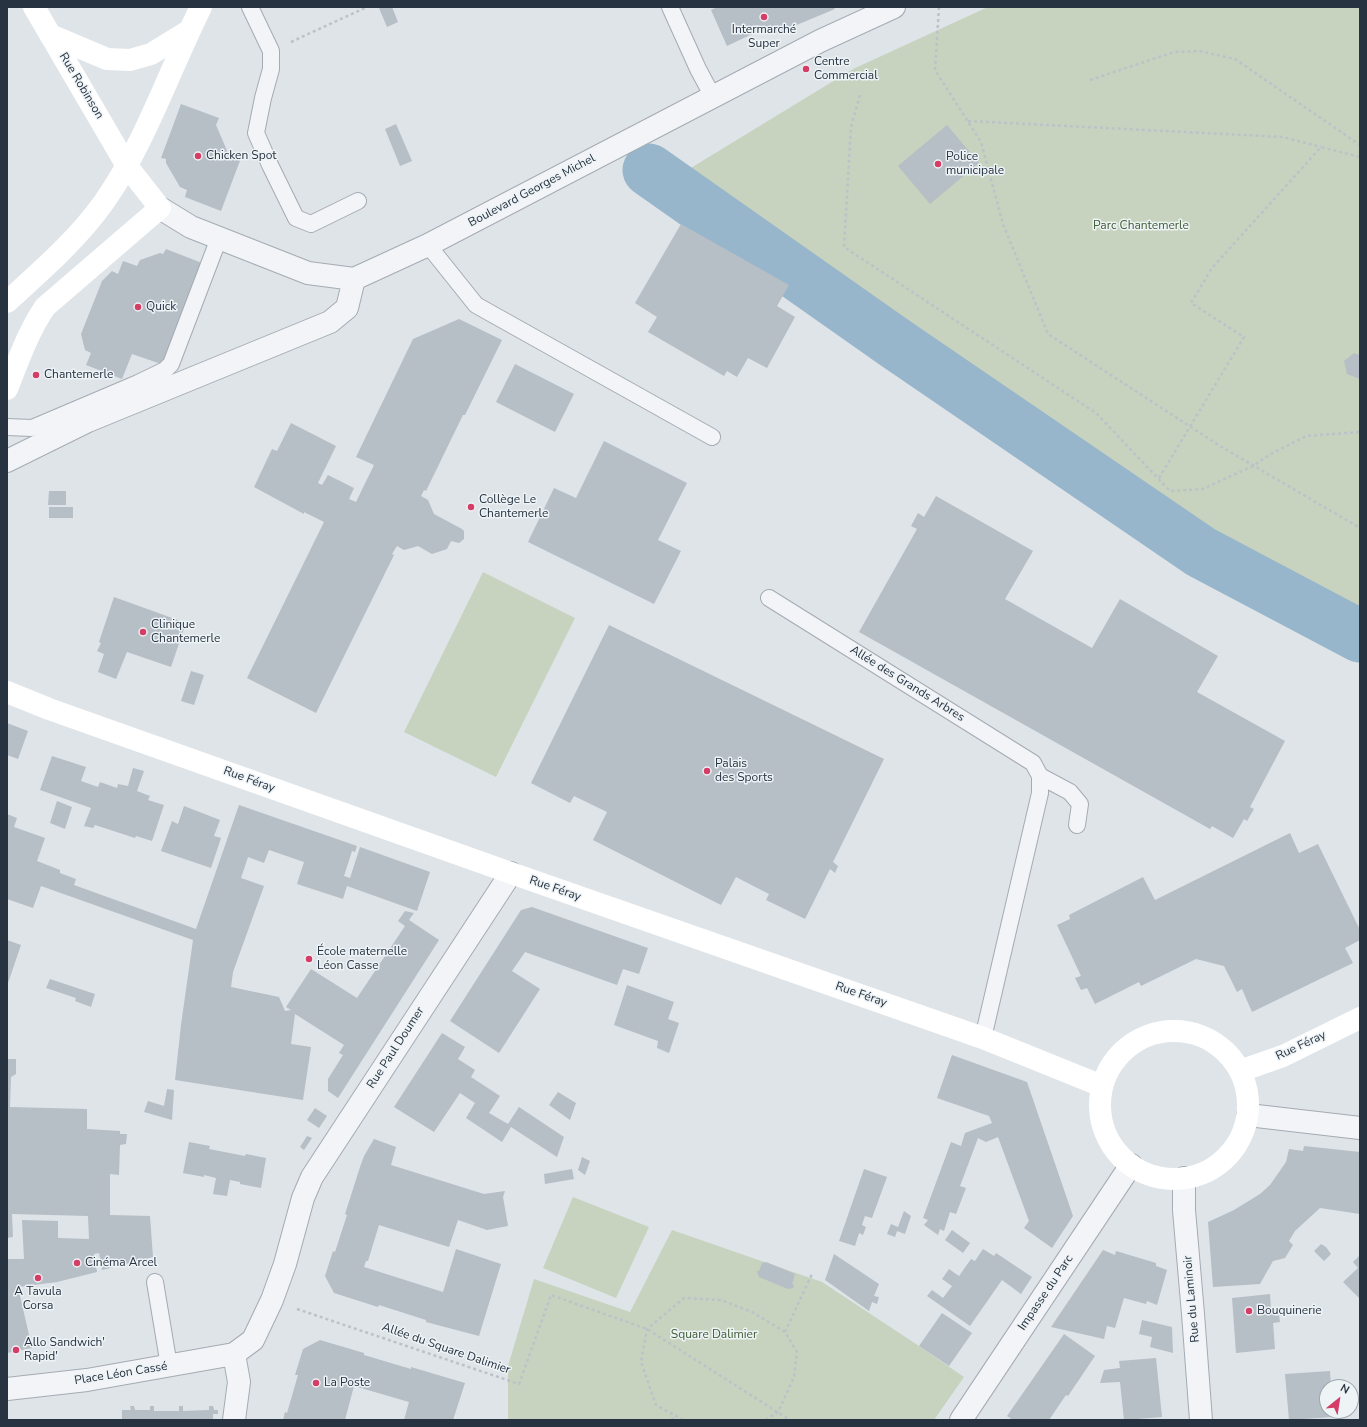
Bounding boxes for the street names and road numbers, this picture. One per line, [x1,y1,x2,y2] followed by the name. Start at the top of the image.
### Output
[56,50,106,122] street label: Rue Robinson
[466,151,598,231] street label: Boulevard Georges Michel
[847,643,967,725] street label: Allée des Grands Arbres
[221,764,277,796] street label: Rue Féray
[527,873,583,905] street label: Rue Féray
[833,979,889,1011] street label: Rue Féray
[364,1004,428,1092] street label: Rue Paul Doumer
[1274,1028,1328,1064] street label: Rue Féray
[1015,1253,1077,1333] street label: Impasse du Parc
[1181,1255,1203,1343] street label: Rue du Laminoir
[380,1320,512,1378] street label: Allée du Square Dalimier
[73,1360,169,1388] street label: Place Léon Cassé

